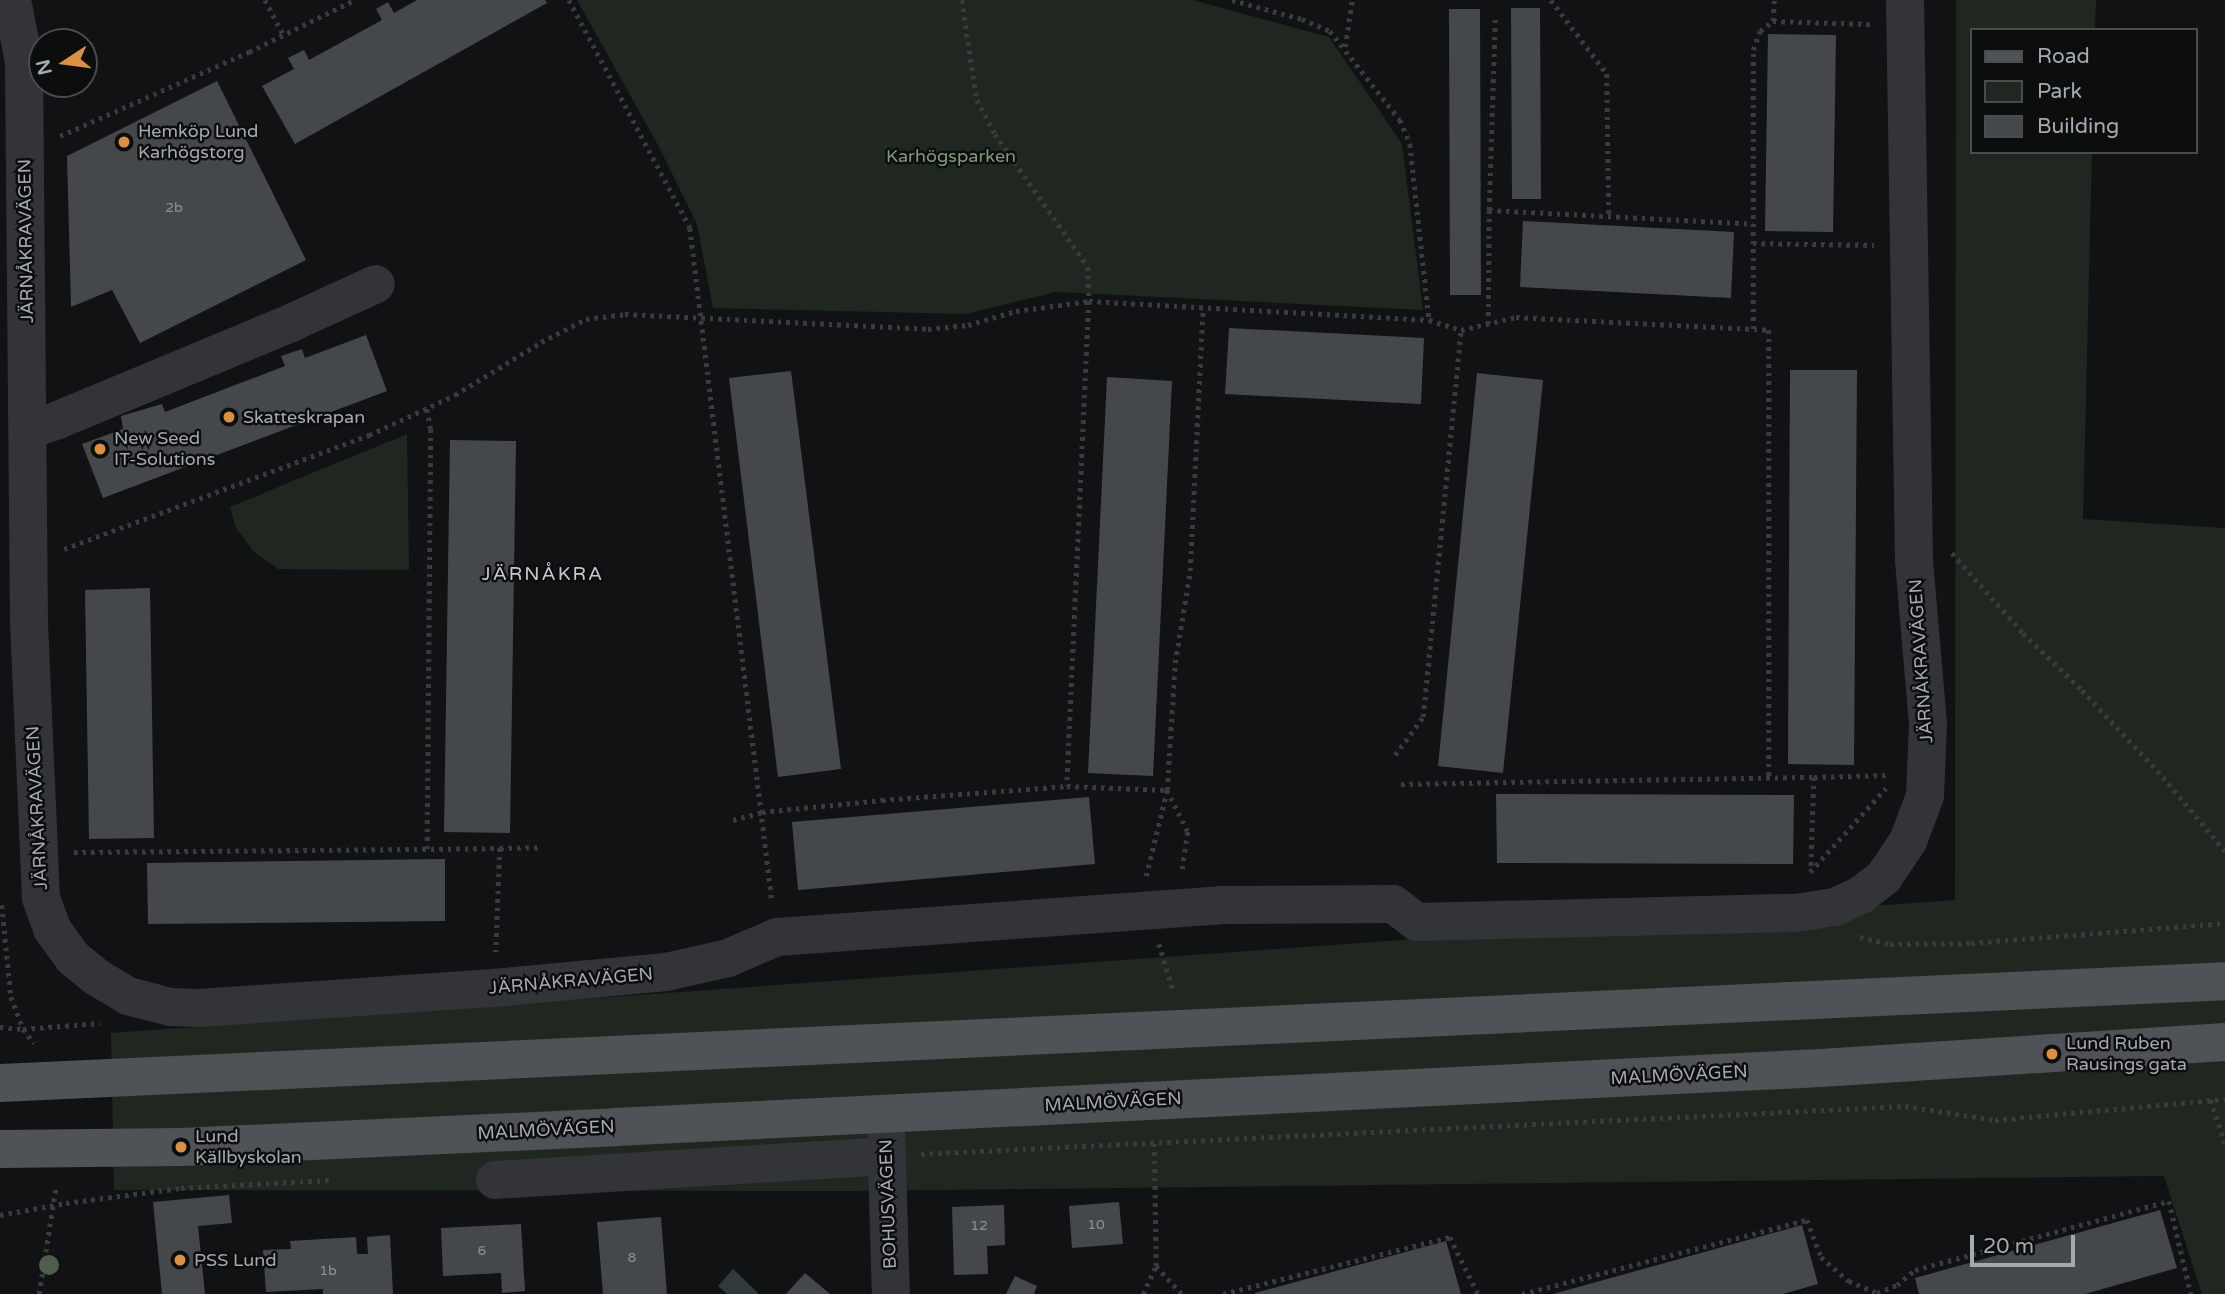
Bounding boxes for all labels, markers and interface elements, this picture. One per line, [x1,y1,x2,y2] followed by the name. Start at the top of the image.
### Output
[28,28,98,98] north arrow
[1969,28,2197,154] legend
[2037,44,2090,69] text: Road
[32,57,57,77] text: N
[2037,79,2082,104] text: Park
[2037,114,2119,139] text: Building
[138,121,258,164] place label: Hemköp Lund Karhögstorg
[116,134,132,150] marker: Hemköp Lund Karhögstorg
[886,145,1016,167] park label: Karhögsparken
[14,159,38,323] street label: JÄRNÅKRAVÄGEN
[165,200,183,216] house number: 2b
[243,406,365,428] place label: Skatteskrapan
[221,409,237,425] marker: Skatteskrapan
[114,428,215,471] place label: New Seed IT-Solutions
[92,441,108,457] marker: New Seed IT-Solutions
[483,564,603,586] district label: JÄRNÅKRA
[1904,578,1938,744] street label: JÄRNÅKRAVÄGEN
[22,725,52,891] street label: JÄRNÅKRAVÄGEN
[488,963,654,999] street label: JÄRNÅKRAVÄGEN
[2066,1033,2187,1076] place label: Lund Ruben Rausings gata
[2044,1046,2060,1062] marker: Lund Ruben Rausings gata
[1610,1061,1748,1089] street label: MALMÖVÄGEN
[1044,1088,1182,1116] street label: MALMÖVÄGEN
[477,1116,615,1144] street label: MALMÖVÄGEN
[195,1126,302,1168] place label: Lund Källbyskolan
[173,1139,189,1155] marker: Lund Källbyskolan
[875,1139,901,1269] street label: BOHUSVÄGEN
[1087,1217,1105,1233] house number: 10
[970,1218,988,1234] house number: 12
[1973,1220,2078,1264] scale bar
[1983,1234,2034,1259] text: 20 m
[478,1243,486,1259] house number: 6
[194,1249,277,1271] place label: PSS Lund
[628,1250,636,1266] house number: 8
[172,1252,188,1268] marker: PSS Lund
[319,1263,337,1279] house number: 1b

